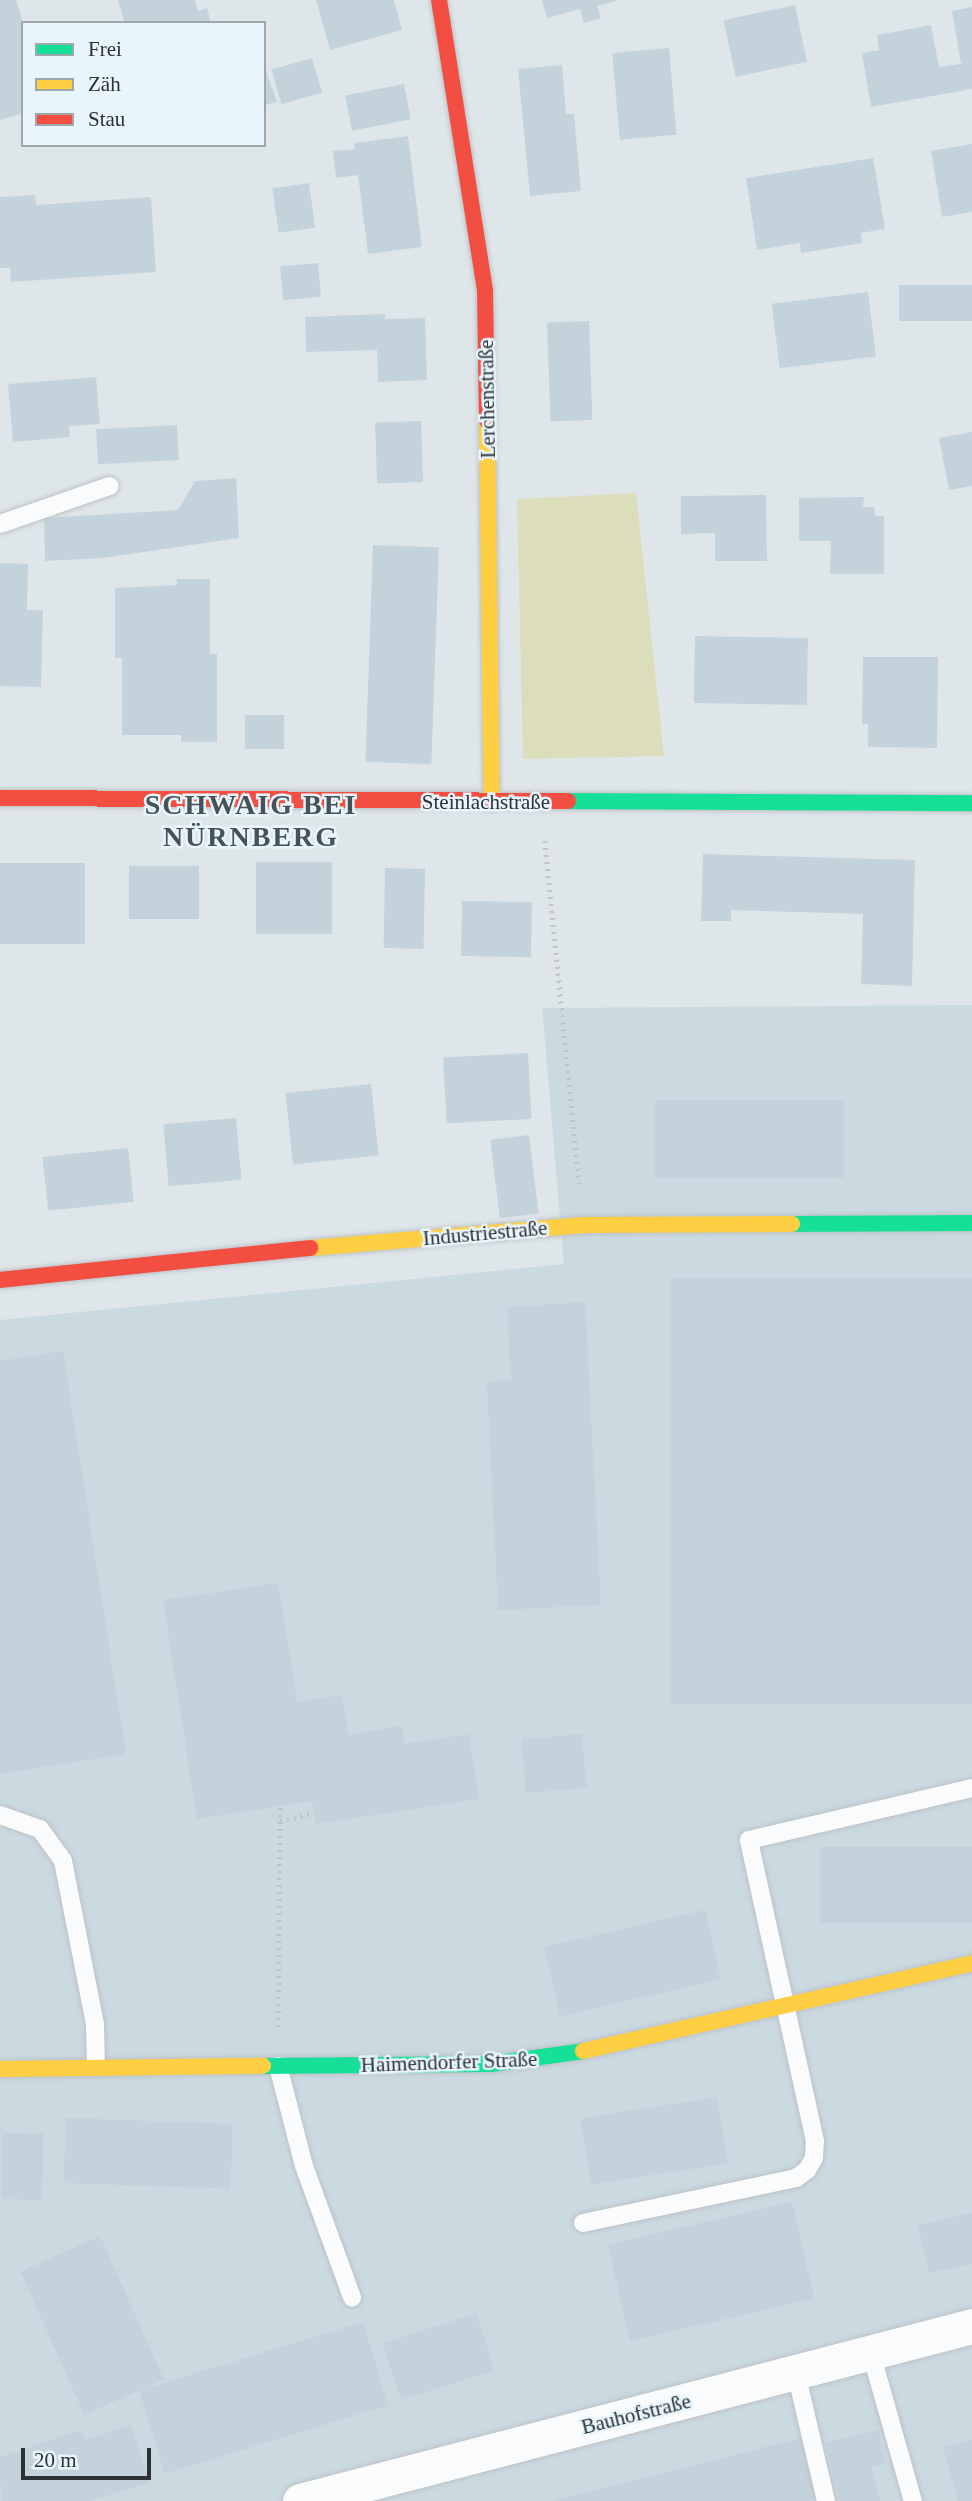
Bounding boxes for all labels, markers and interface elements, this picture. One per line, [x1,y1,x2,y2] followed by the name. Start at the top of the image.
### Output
[21,21,266,147] legend
[88,37,122,61] text: Frei
[88,72,121,96] text: Zäh
[88,107,125,131] text: Stau
[473,339,501,459] street label: Lerchenstraße
[146,788,356,854] district label: SCHWAIG BEI NÜRNBERG
[422,789,550,815] street label: Steinlachstraße
[422,1215,548,1251] street label: Industriestraße
[360,2046,538,2078] street label: Haimendorfer Straße
[579,2388,693,2440] street label: Bauhofstraße
[24,2434,154,2478] scale bar
[34,2448,77,2472] text: 20 m

